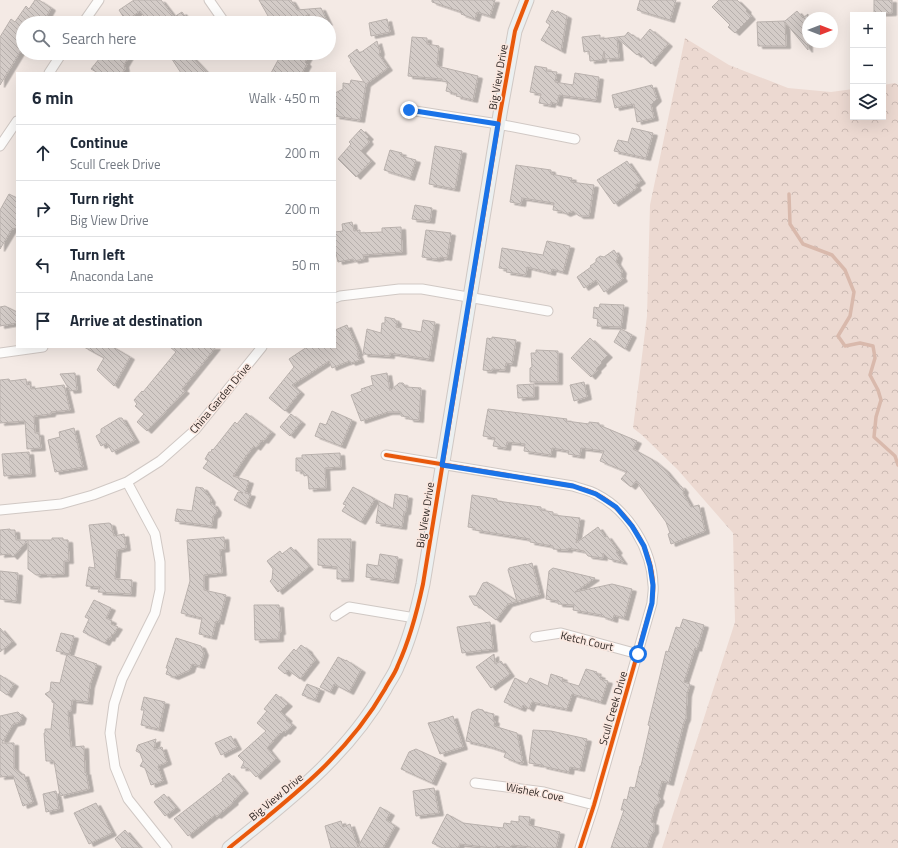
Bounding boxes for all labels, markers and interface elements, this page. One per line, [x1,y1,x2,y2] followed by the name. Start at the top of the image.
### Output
[802,12,838,48] north arrow
[850,12,886,120] map controls
[850,12,886,48] button: +
[16,16,336,60] search box
[30,27,52,49] icon: search
[62,27,136,50] text: Search here
[484,42,512,111] street label: Big View Drive
[850,48,886,84] button: −
[850,84,886,120] button: layers
[32,85,73,111] text: 6 min
[249,88,320,108] text: Walk · 450 m
[400,101,418,119] route end
[70,131,128,154] text: Continue
[32,142,54,164] icon: ahead
[284,143,320,163] text: 200 m
[70,154,161,174] text: Scull Creek Drive
[70,187,134,210] text: Turn right
[32,198,54,220] icon: right
[284,199,320,219] text: 200 m
[70,210,149,230] text: Big View Drive
[70,243,125,266] text: Turn left
[32,254,54,276] icon: left
[292,255,320,275] text: 50 m
[70,266,153,286] text: Anaconda Lane
[70,309,203,332] text: Arrive at destination
[32,310,54,332] icon: arrive
[186,359,255,437] street label: China Garden Drive
[412,481,438,549] street label: Big View Drive
[559,627,615,655] street label: Ketch Court
[629,645,647,663] route start
[595,669,631,747] street label: Scull Creek Drive
[245,769,307,824] street label: Big View Drive
[505,779,566,806] street label: Wishek Cove

